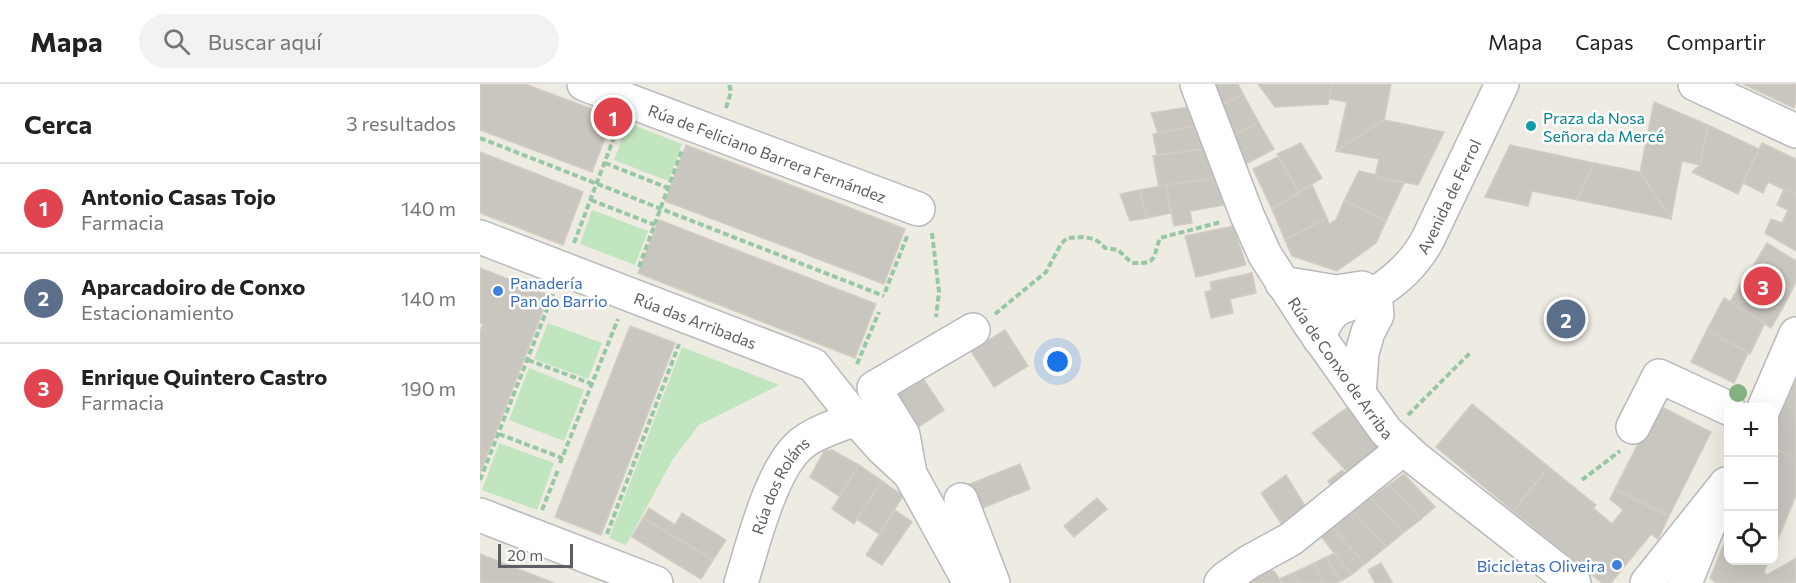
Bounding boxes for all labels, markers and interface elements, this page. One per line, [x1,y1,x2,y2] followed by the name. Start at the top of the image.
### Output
[139,14,559,68] search box
[30,24,103,58] text: Mapa
[160,25,193,58] icon: search
[208,28,322,55] text: Buscar aquí
[1488,29,1542,54] text: Mapa
[1575,29,1634,54] text: Capas
[1667,29,1766,54] text: Compartir
[594,94,632,140] pin: 1
[646,99,889,206] street label: Rúa de Feliciano Barrera Fernández
[24,108,92,139] text: Cerca
[1543,108,1664,145] place label: Praza da Nosa Señora da Mercé
[346,111,456,135] text: 3 resultados
[1524,119,1538,133] marker: Praza da Nosa Señora da Mercé
[1412,136,1484,257] street label: Avenida de Ferrol
[81,183,276,210] text: Antonio Casas Tojo
[39,196,48,220] text: 1
[401,196,456,220] text: 140 m
[81,210,164,234] text: Farmacia
[1744,264,1782,308] pin: 3
[81,273,305,300] text: Aparcadoiro de Conxo
[510,273,608,310] place label: Panadería Pan do Barrio
[491,284,505,298] marker: Panadería Pan do Barrio
[38,286,49,310] text: 2
[401,286,456,310] text: 140 m
[632,288,760,352] street label: Rúa das Arribadas
[1285,293,1397,443] street label: Rúa de Conxo de Arriba
[1546,296,1586,342] pin: 2
[81,300,234,324] text: Estacionamiento
[1043,347,1072,376] your location
[81,363,328,390] text: Enrique Quintero Castro
[38,376,49,400] text: 3
[401,376,456,400] text: 190 m
[81,390,164,414] text: Farmacia
[1724,403,1778,565] map controls
[1724,403,1778,457] button: +
[747,432,812,536] street label: Rúa dos Roláns
[1724,457,1778,511] button: −
[1724,511,1778,565] button: locate
[498,541,573,568] scale bar
[507,545,543,564] text: 20 m
[1477,556,1605,575] place label: Bicicletas Oliveira
[1610,558,1624,572] marker: Bicicletas Oliveira

